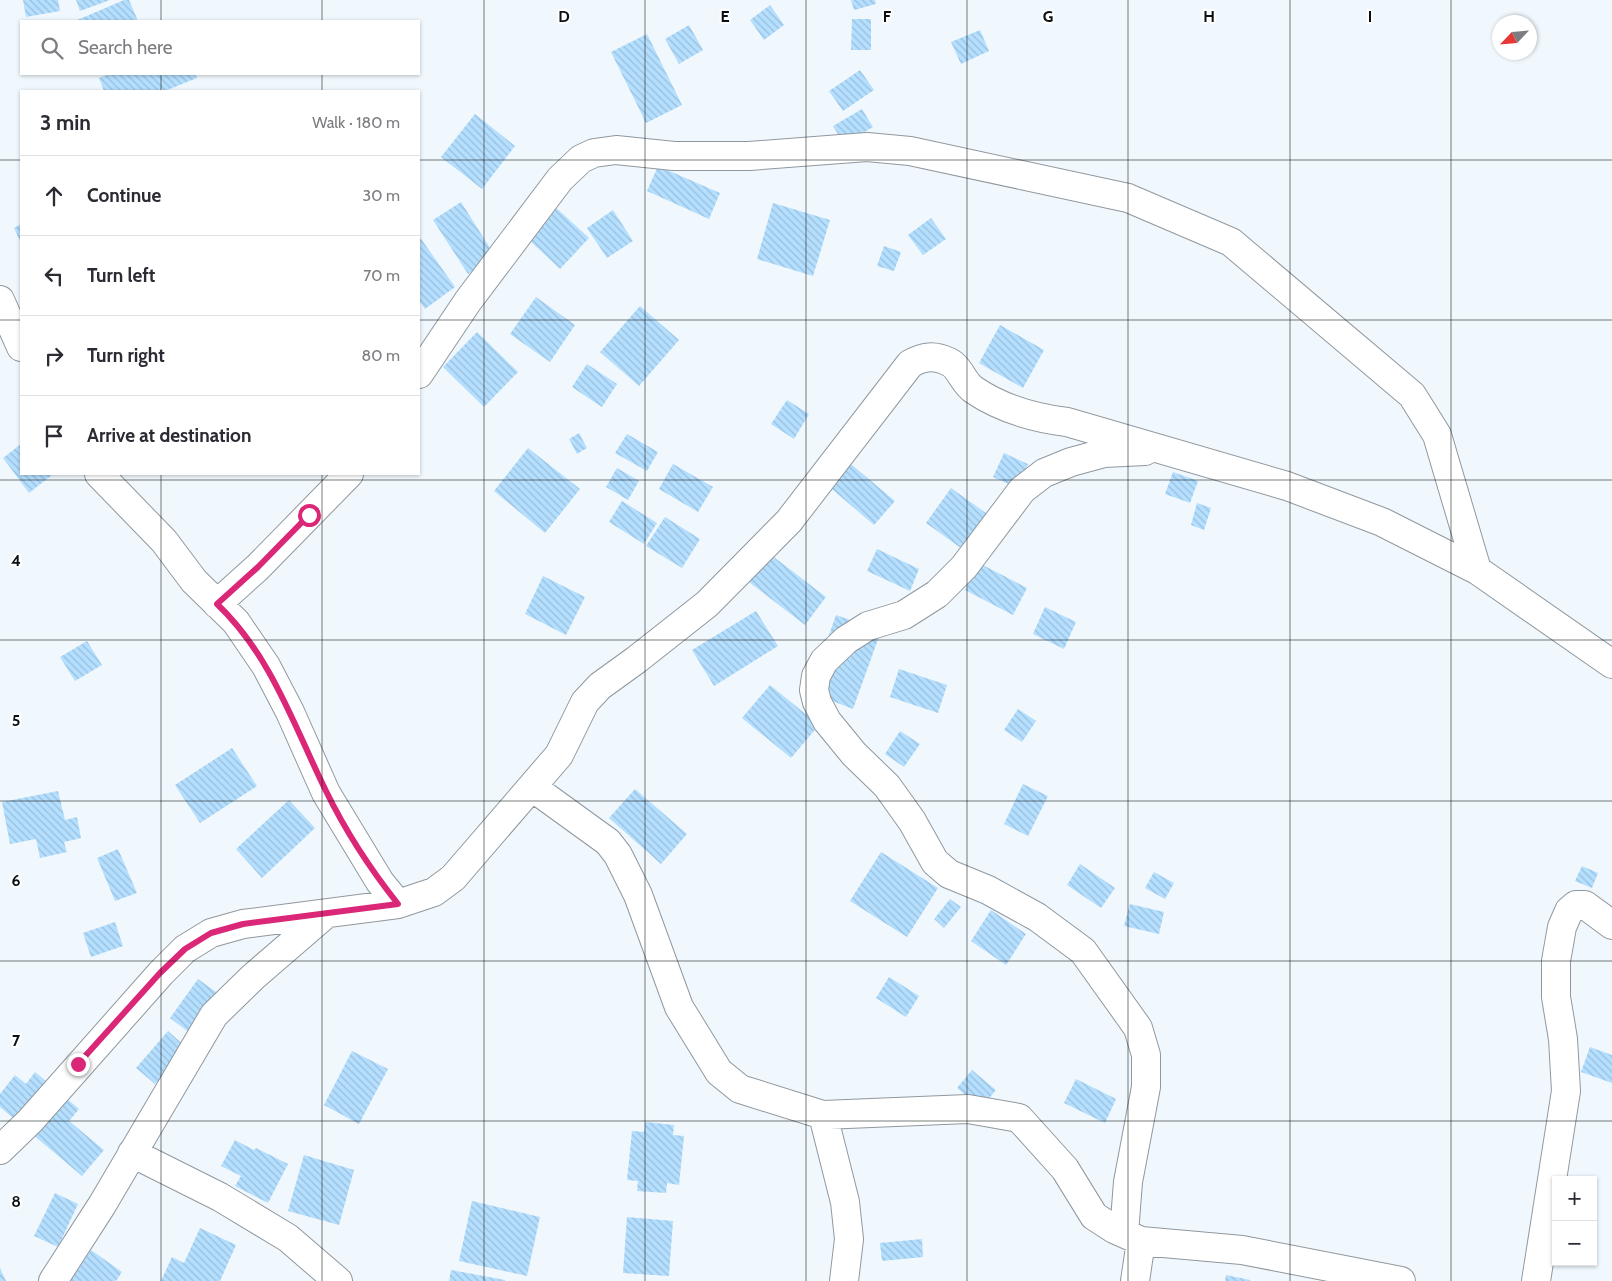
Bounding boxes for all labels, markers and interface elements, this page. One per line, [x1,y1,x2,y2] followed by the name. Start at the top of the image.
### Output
[558,7,570,26] text: D
[720,7,730,26] text: E
[883,7,892,26] text: F
[1043,7,1053,26] text: G
[1203,7,1215,26] text: H
[1368,7,1372,26] text: I
[1492,15,1537,60] north arrow
[20,20,420,75] search box
[38,34,66,62] icon: search
[78,36,172,59] text: Search here
[40,110,91,135] text: 3 min
[312,113,400,132] text: Walk · 180 m
[40,182,68,210] icon: ahead
[87,184,161,207] text: Continue
[363,186,400,205] text: 30 m
[40,262,68,290] icon: left
[87,264,155,287] text: Turn left
[363,266,400,285] text: 70 m
[40,342,68,370] icon: right
[87,344,165,367] text: Turn right
[362,346,400,365] text: 80 m
[40,422,68,450] icon: arrive
[87,424,251,447] text: Arrive at destination
[298,504,321,527] route start
[11,551,21,570] text: 4
[12,711,20,730] text: 5
[12,871,21,890] text: 6
[12,1031,21,1050] text: 7
[67,1053,90,1076] route end
[1552,1176,1597,1266] map controls
[1552,1176,1597,1221] button: +
[11,1192,21,1211] text: 8
[1552,1221,1597,1266] button: −

